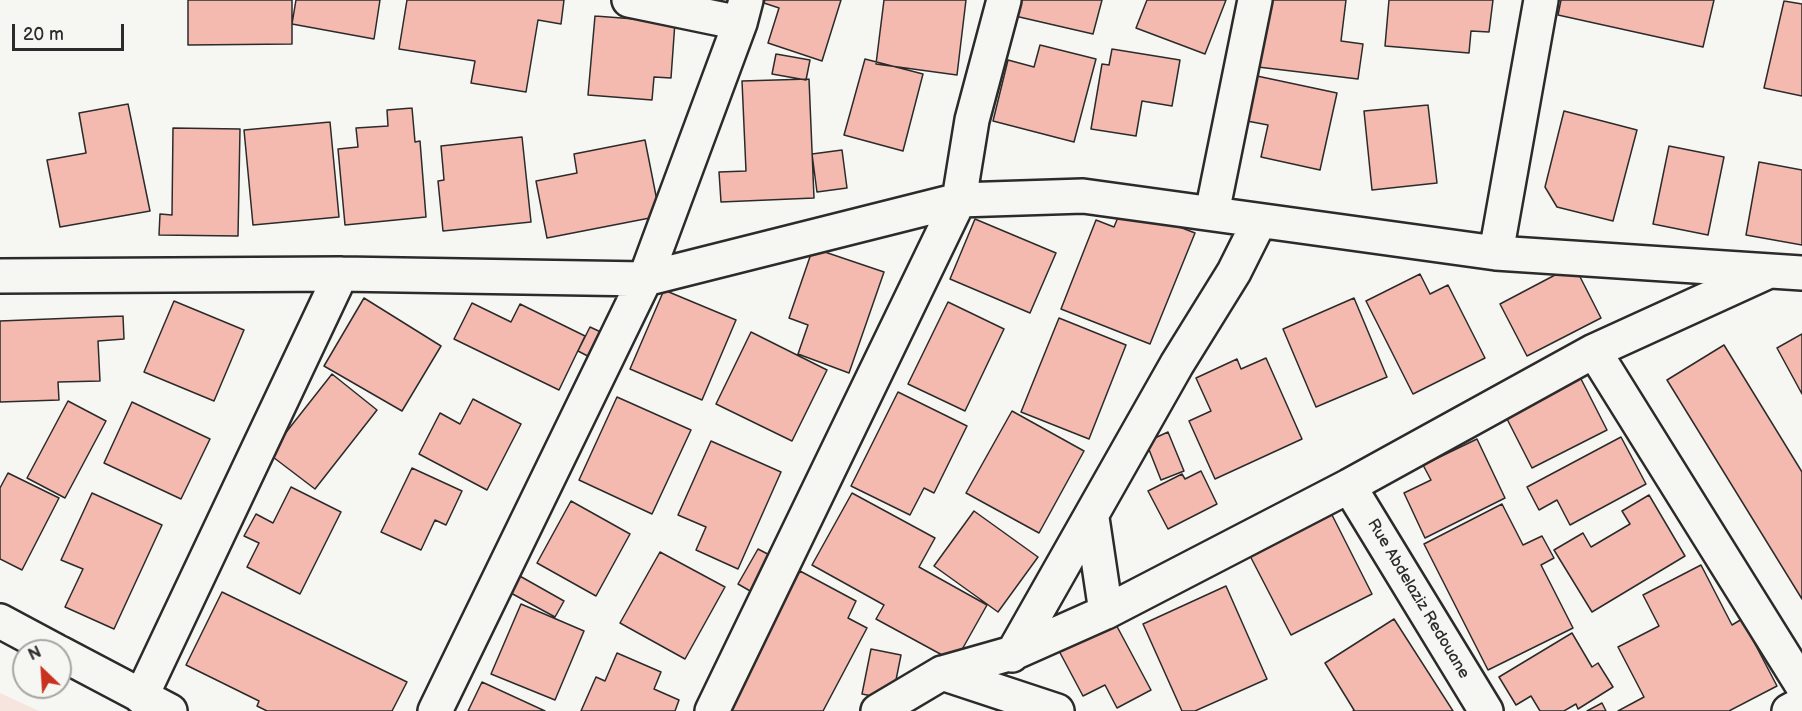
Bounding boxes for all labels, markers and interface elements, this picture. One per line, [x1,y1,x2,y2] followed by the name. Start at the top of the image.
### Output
[15,12,128,50] scale bar
[23,24,64,45] text: 20 m
[1363,516,1473,682] street label: Rue Abdelaziz Redouane
[12,639,72,699] north arrow
[26,643,44,665] text: N

